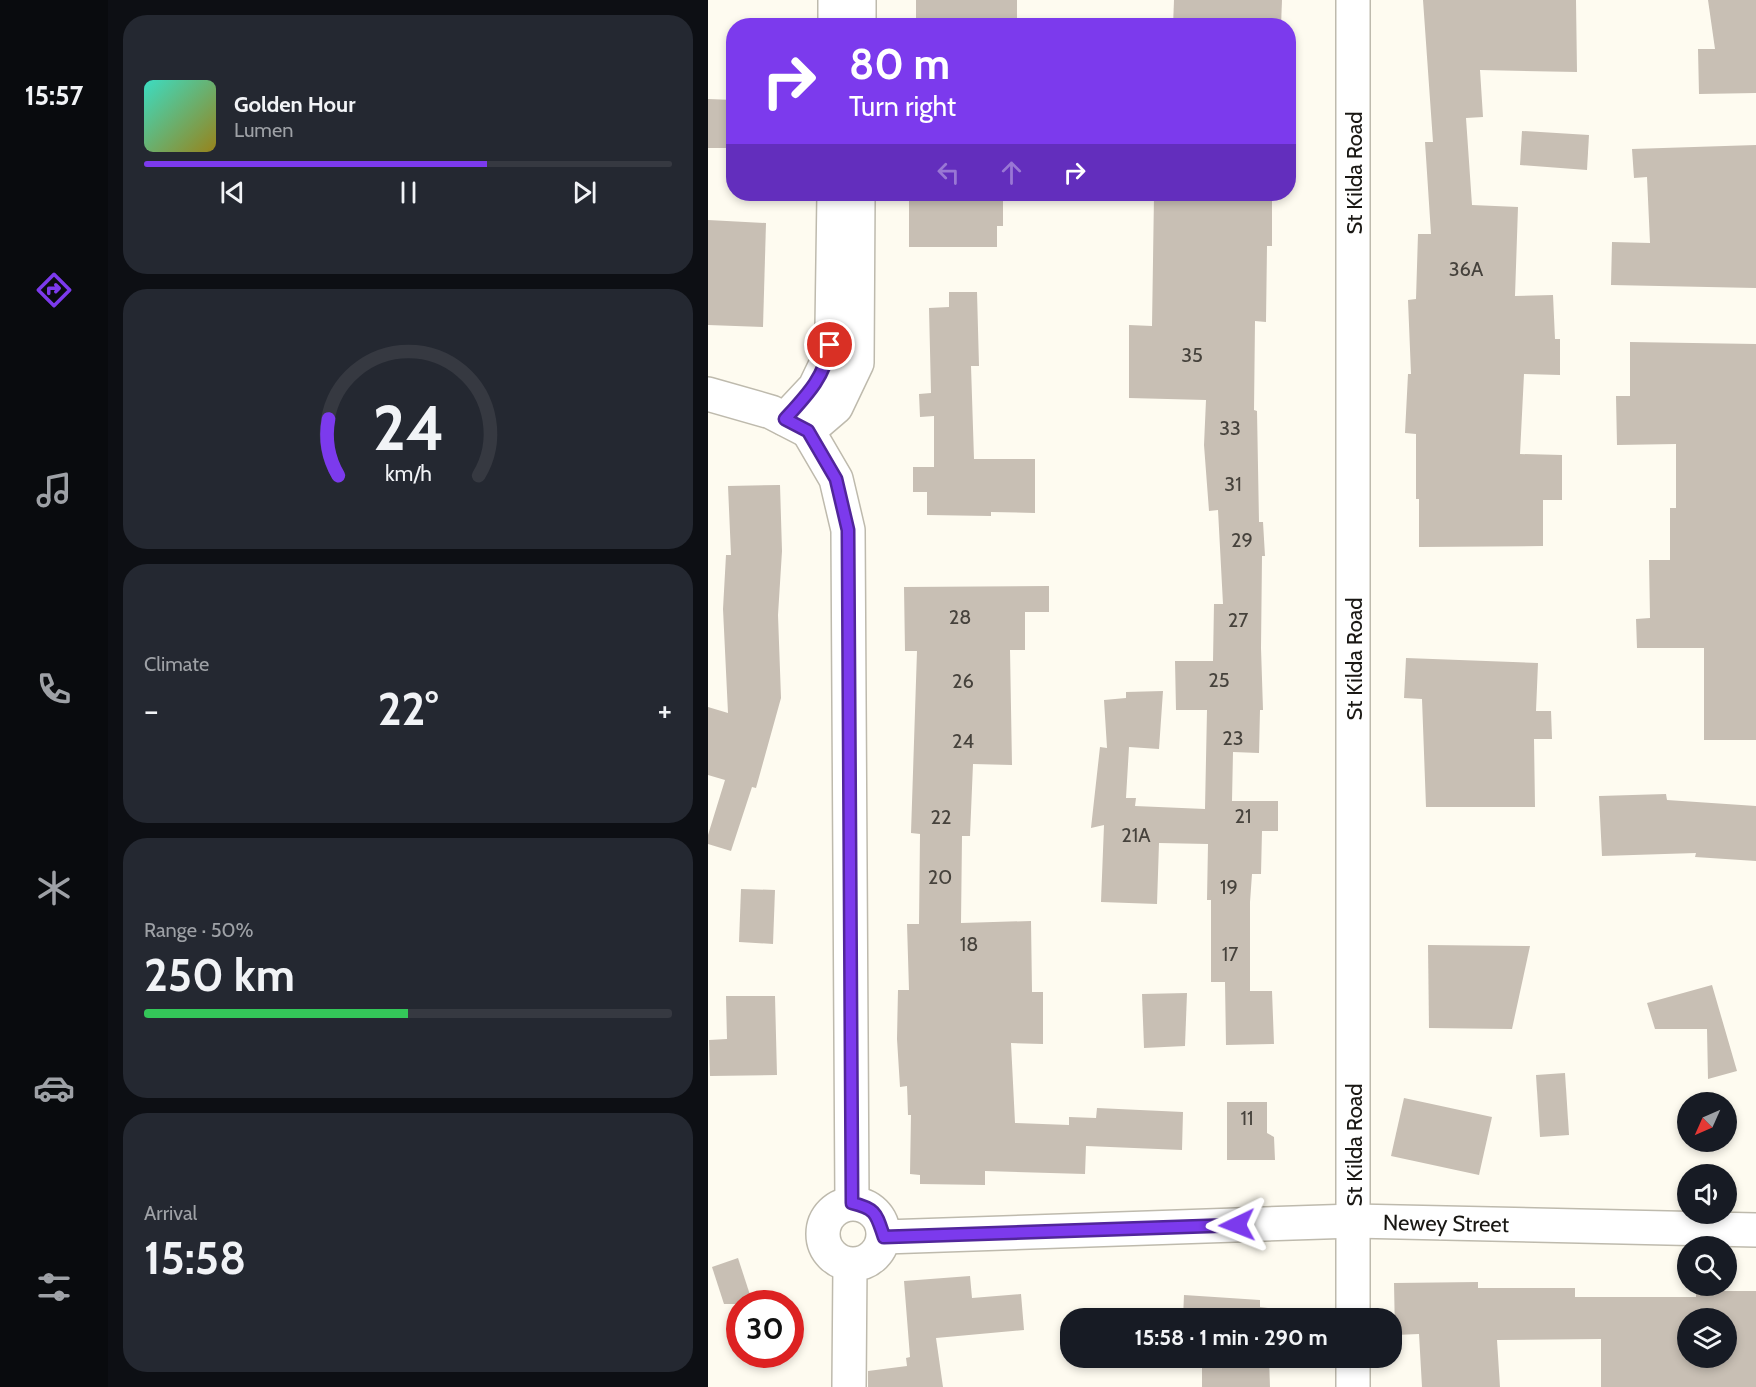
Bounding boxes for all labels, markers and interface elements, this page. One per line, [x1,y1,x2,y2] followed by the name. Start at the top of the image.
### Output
[849,38,950,90] text: 80 m
[750,42,828,120] icon: right
[25,79,83,112] text: 15:57
[849,90,956,123] text: Turn right
[234,91,355,118] text: Golden Hour
[1341,111,1368,235] street label: St Kilda Road
[234,118,293,142] text: Lumen
[932,156,965,189] icon: left
[995,156,1028,189] icon: ahead
[1058,156,1091,189] icon: right
[216,176,249,209] icon: previous
[392,176,425,209] icon: pause
[568,176,601,209] icon: next
[1449,257,1484,281] house number: 36A
[33,269,75,311] icon: directions
[804,319,855,370] pin
[813,328,846,361] icon: arrive
[1181,343,1203,367] house number: 35
[372,390,444,466] text: 24
[1219,416,1241,440] house number: 33
[385,461,431,487] text: km/h
[33,469,75,511] icon: music
[1224,472,1242,496] house number: 31
[1231,528,1253,552] house number: 29
[1341,597,1368,721] street label: St Kilda Road
[949,605,971,629] house number: 28
[1228,608,1248,632] house number: 27
[144,652,209,676] text: Climate
[33,668,75,710] icon: phone
[1208,668,1230,692] house number: 25
[952,669,974,693] house number: 26
[378,682,438,736] text: 22°
[144,690,159,730] text: −
[657,690,672,730] text: +
[1222,726,1244,750] house number: 23
[952,729,974,753] house number: 24
[1235,804,1252,828] house number: 21
[931,805,951,829] house number: 22
[1121,823,1151,847] house number: 21A
[928,865,952,889] house number: 20
[33,867,75,909] icon: climate
[1220,875,1238,899] house number: 19
[144,918,253,942] text: Range · 50%
[960,932,978,956] house number: 18
[1222,942,1238,966] house number: 17
[144,948,295,1002] text: 250 km
[33,1067,75,1109] icon: car
[1341,1083,1368,1207] street label: St Kilda Road
[1677,1092,1737,1152] north arrow
[1677,1092,1737,1368] map controls
[1240,1106,1254,1130] house number: 11
[1677,1164,1737,1224] button: sound
[1205,1193,1269,1257] position arrow
[144,1201,197,1225] text: Arrival
[1383,1209,1510,1238] street label: Newey Street
[144,1231,246,1285] text: 15:58
[1677,1236,1737,1296] button: search
[33,1266,75,1308] icon: filters
[726,1290,804,1368] speed limit sign: 30
[1677,1308,1737,1368] button: layers
[1134,1324,1328,1351] text: 15:58 · 1 min · 290 m

